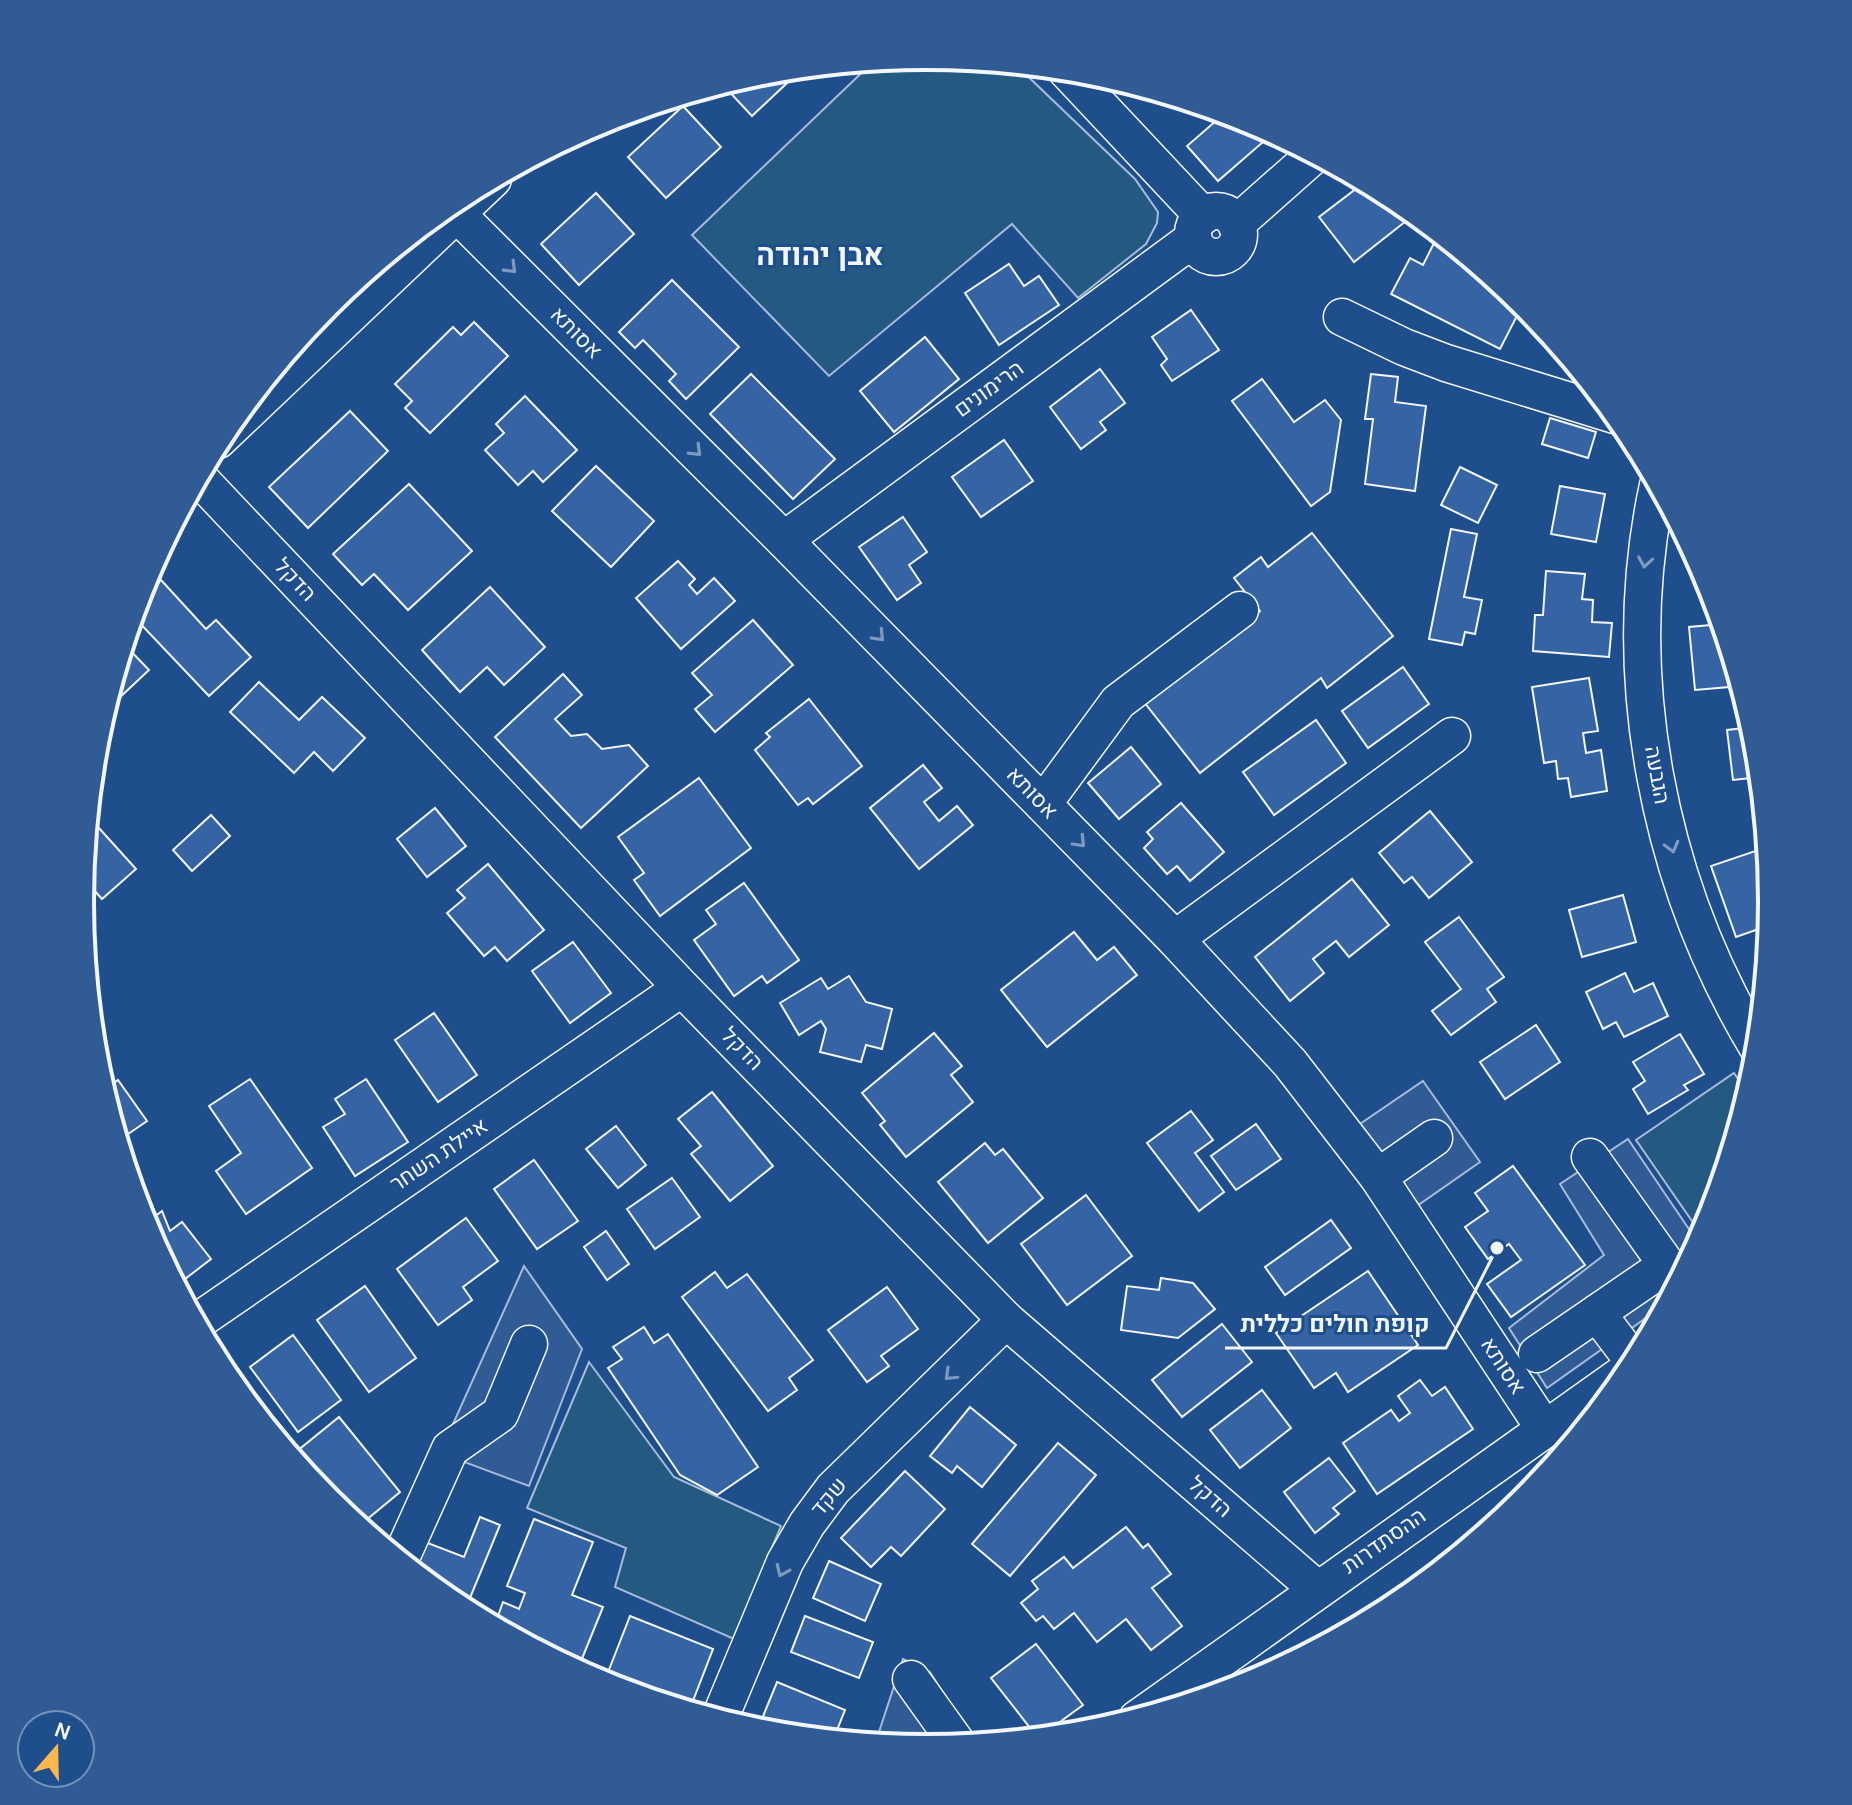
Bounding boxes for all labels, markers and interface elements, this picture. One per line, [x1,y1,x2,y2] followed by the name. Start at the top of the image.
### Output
[756,237,884,273] district label: אבן יהודה
[502,259,516,273] one-way arrow
[545,302,607,364] street label: אסותא
[949,355,1029,423] street label: הרימונים
[687,442,701,457] one-way arrow
[269,553,321,607] street label: הדקל
[1637,555,1654,569] one-way arrow
[869,627,884,641] one-way arrow
[1639,744,1675,806] street label: הגבעה
[1001,761,1063,825] street label: אסותא
[1071,833,1085,847] one-way arrow
[1663,839,1679,853] one-way arrow
[715,1022,769,1076] street label: הדקל
[385,1113,493,1197] street label: איילת השחר
[1225,1300,1446,1348] callout: קופת חולים כללית
[1240,1310,1430,1338] text: קופת חולים כללית
[1475,1333,1531,1399] street label: אסותא
[945,1366,959,1380] one-way arrow
[1183,1471,1237,1523] street label: הדקל
[805,1472,853,1522] street label: שקד
[1337,1503,1431,1579] street label: ההסתדרות
[776,1562,792,1577] one-way arrow
[16,1709,96,1789] north arrow
[51,1716,74,1746] text: N

